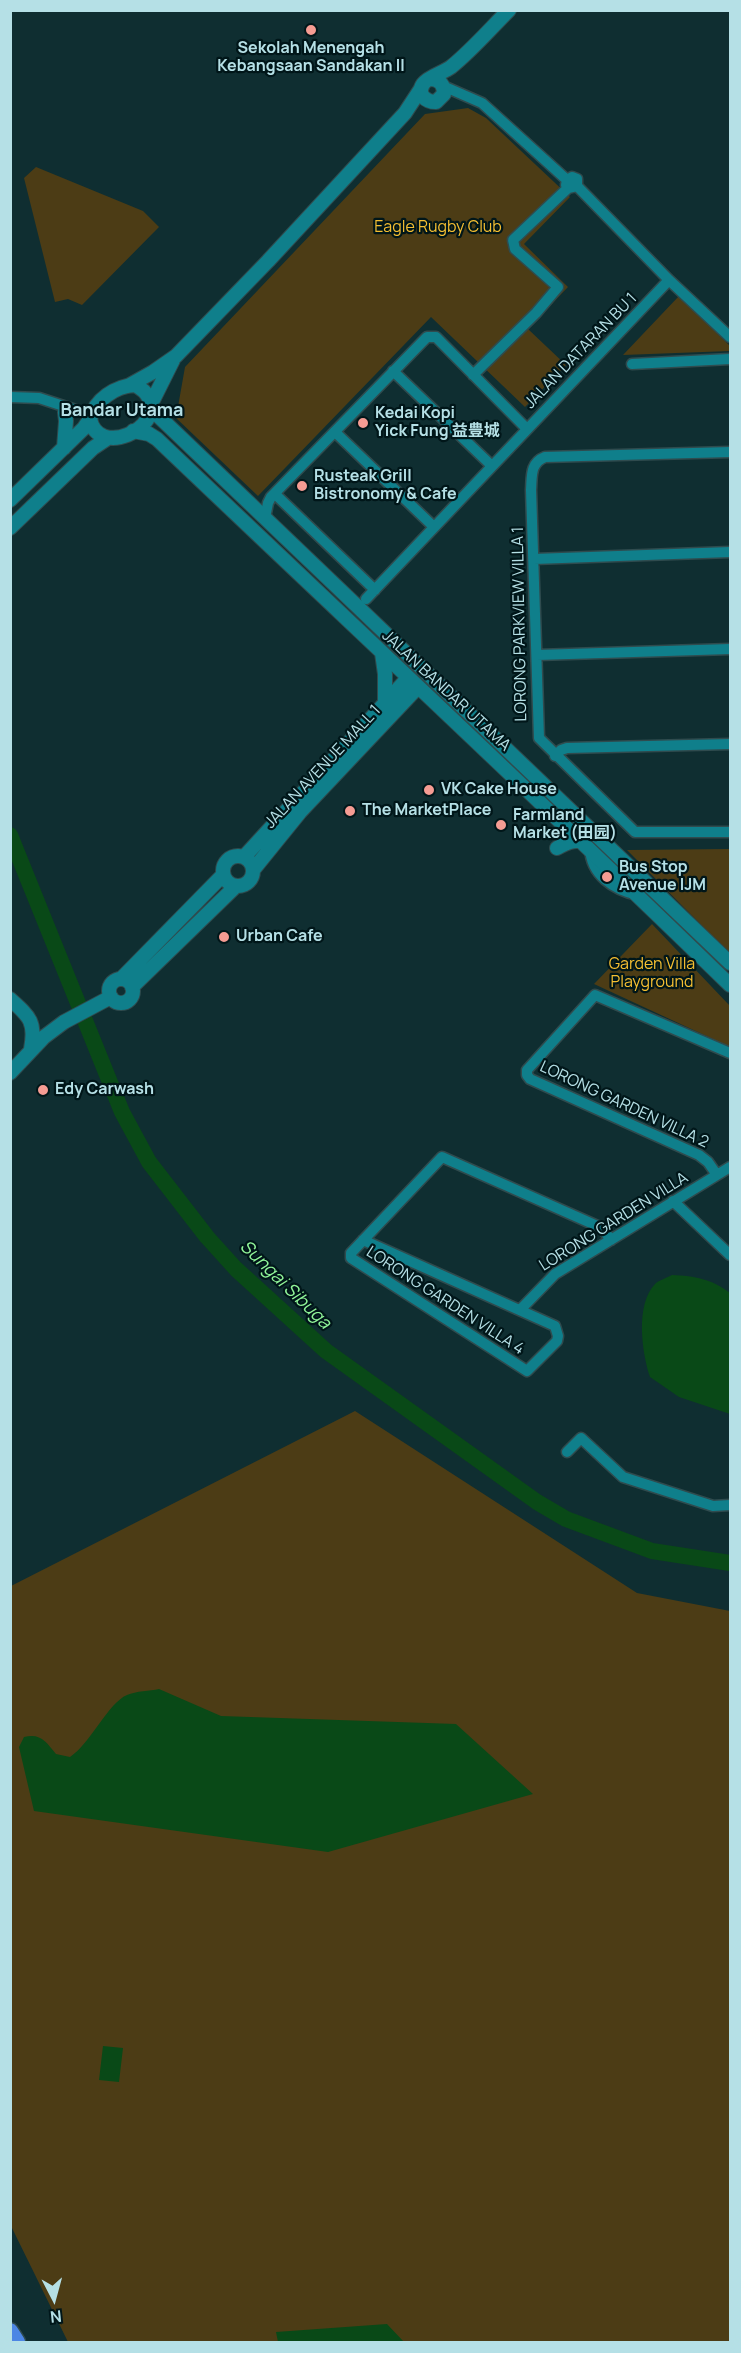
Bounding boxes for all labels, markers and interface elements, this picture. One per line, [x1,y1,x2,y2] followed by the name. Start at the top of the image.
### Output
[304,23,318,37] marker: Sekolah Menengah Kebangsaan Sandakan II
[217,39,405,77] place label: Sekolah Menengah Kebangsaan Sandakan II
[374,218,502,238] park label: Eagle Rugby Club
[521,289,641,413] street label: JALAN DATARAN BU 1
[61,400,183,422] district label: Bandar Utama
[375,404,500,442] place label: Kedai Kopi Yick Fung 益豊城
[356,416,370,430] marker: Kedai Kopi Yick Fung 益豊城
[314,467,457,505] place label: Rusteak Grill Bistronomy & Cafe
[295,479,309,493] marker: Rusteak Grill Bistronomy & Cafe
[509,526,531,722] street label: LORONG PARKVIEW VILLA 1
[378,626,514,756] street label: JALAN BANDAR UTAMA
[261,701,385,833] street label: JALAN AVENUE MALL 1
[441,780,557,800] place label: VK Cake House
[422,783,436,797] marker: VK Cake House
[362,801,491,821] place label: The MarketPlace
[343,804,357,818] marker: The MarketPlace
[513,806,617,844] place label: Farmland Market (田园)
[494,818,508,832] marker: Farmland Market (田园)
[619,858,706,896] place label: Bus Stop Avenue IJM
[600,870,614,884] marker: Bus Stop Avenue IJM
[236,927,323,947] place label: Urban Cafe
[217,930,231,944] marker: Urban Cafe
[609,955,695,993] park label: Garden Villa Playground
[537,1057,711,1153] street label: LORONG GARDEN VILLA 2
[55,1080,154,1100] place label: Edy Carwash
[36,1083,50,1097] marker: Edy Carwash
[536,1168,692,1276] street label: LORONG GARDEN VILLA
[235,1236,335,1334] water label: Sungai Sibuga
[363,1243,527,1359] street label: LORONG GARDEN VILLA 4
[24,2269,84,2329] north arrow
[49,2305,63,2328] text: N

